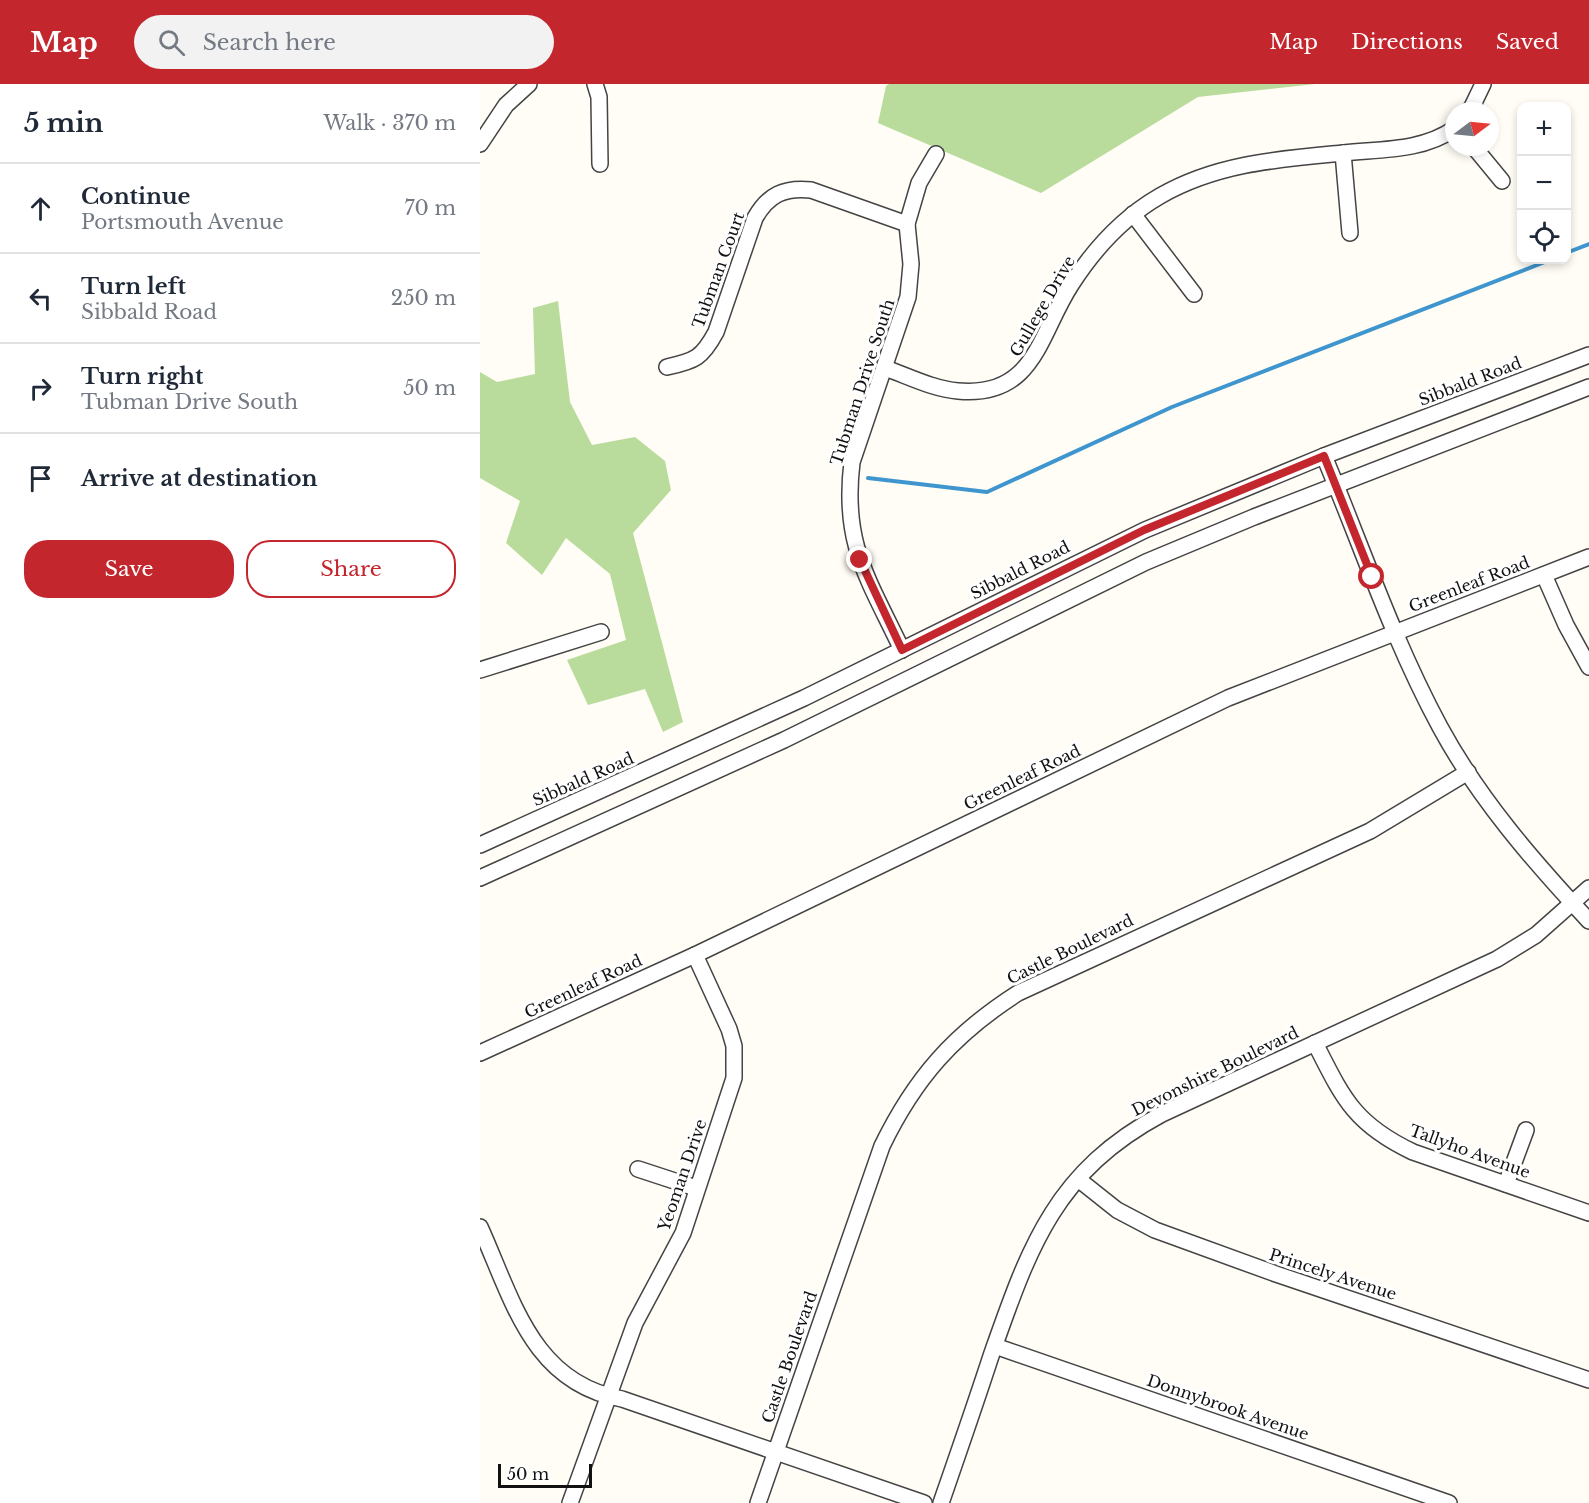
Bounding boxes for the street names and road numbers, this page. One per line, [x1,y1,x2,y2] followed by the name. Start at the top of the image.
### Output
[688,209,748,331] street label: Tubman Court
[1005,252,1079,360] street label: Gullege Drive
[826,296,898,468] street label: Tubman Drive South
[1416,352,1525,410] street label: Sibbald Road
[967,536,1073,604] street label: Sibbald Road
[1406,552,1532,616] street label: Greenleaf Road
[960,740,1084,814] street label: Greenleaf Road
[529,748,637,810] street label: Sibbald Road
[1003,910,1137,988] street label: Castle Boulevard
[521,950,645,1022] street label: Greenleaf Road
[1128,1022,1302,1120] street label: Devonshire Boulevard
[653,1116,711,1235] street label: Yeoman Drive
[1407,1120,1533,1182] street label: Tallyho Avenue
[1267,1244,1399,1304] street label: Princely Avenue
[757,1288,821,1426] street label: Castle Boulevard
[1144,1370,1312,1444] street label: Donnybrook Avenue

